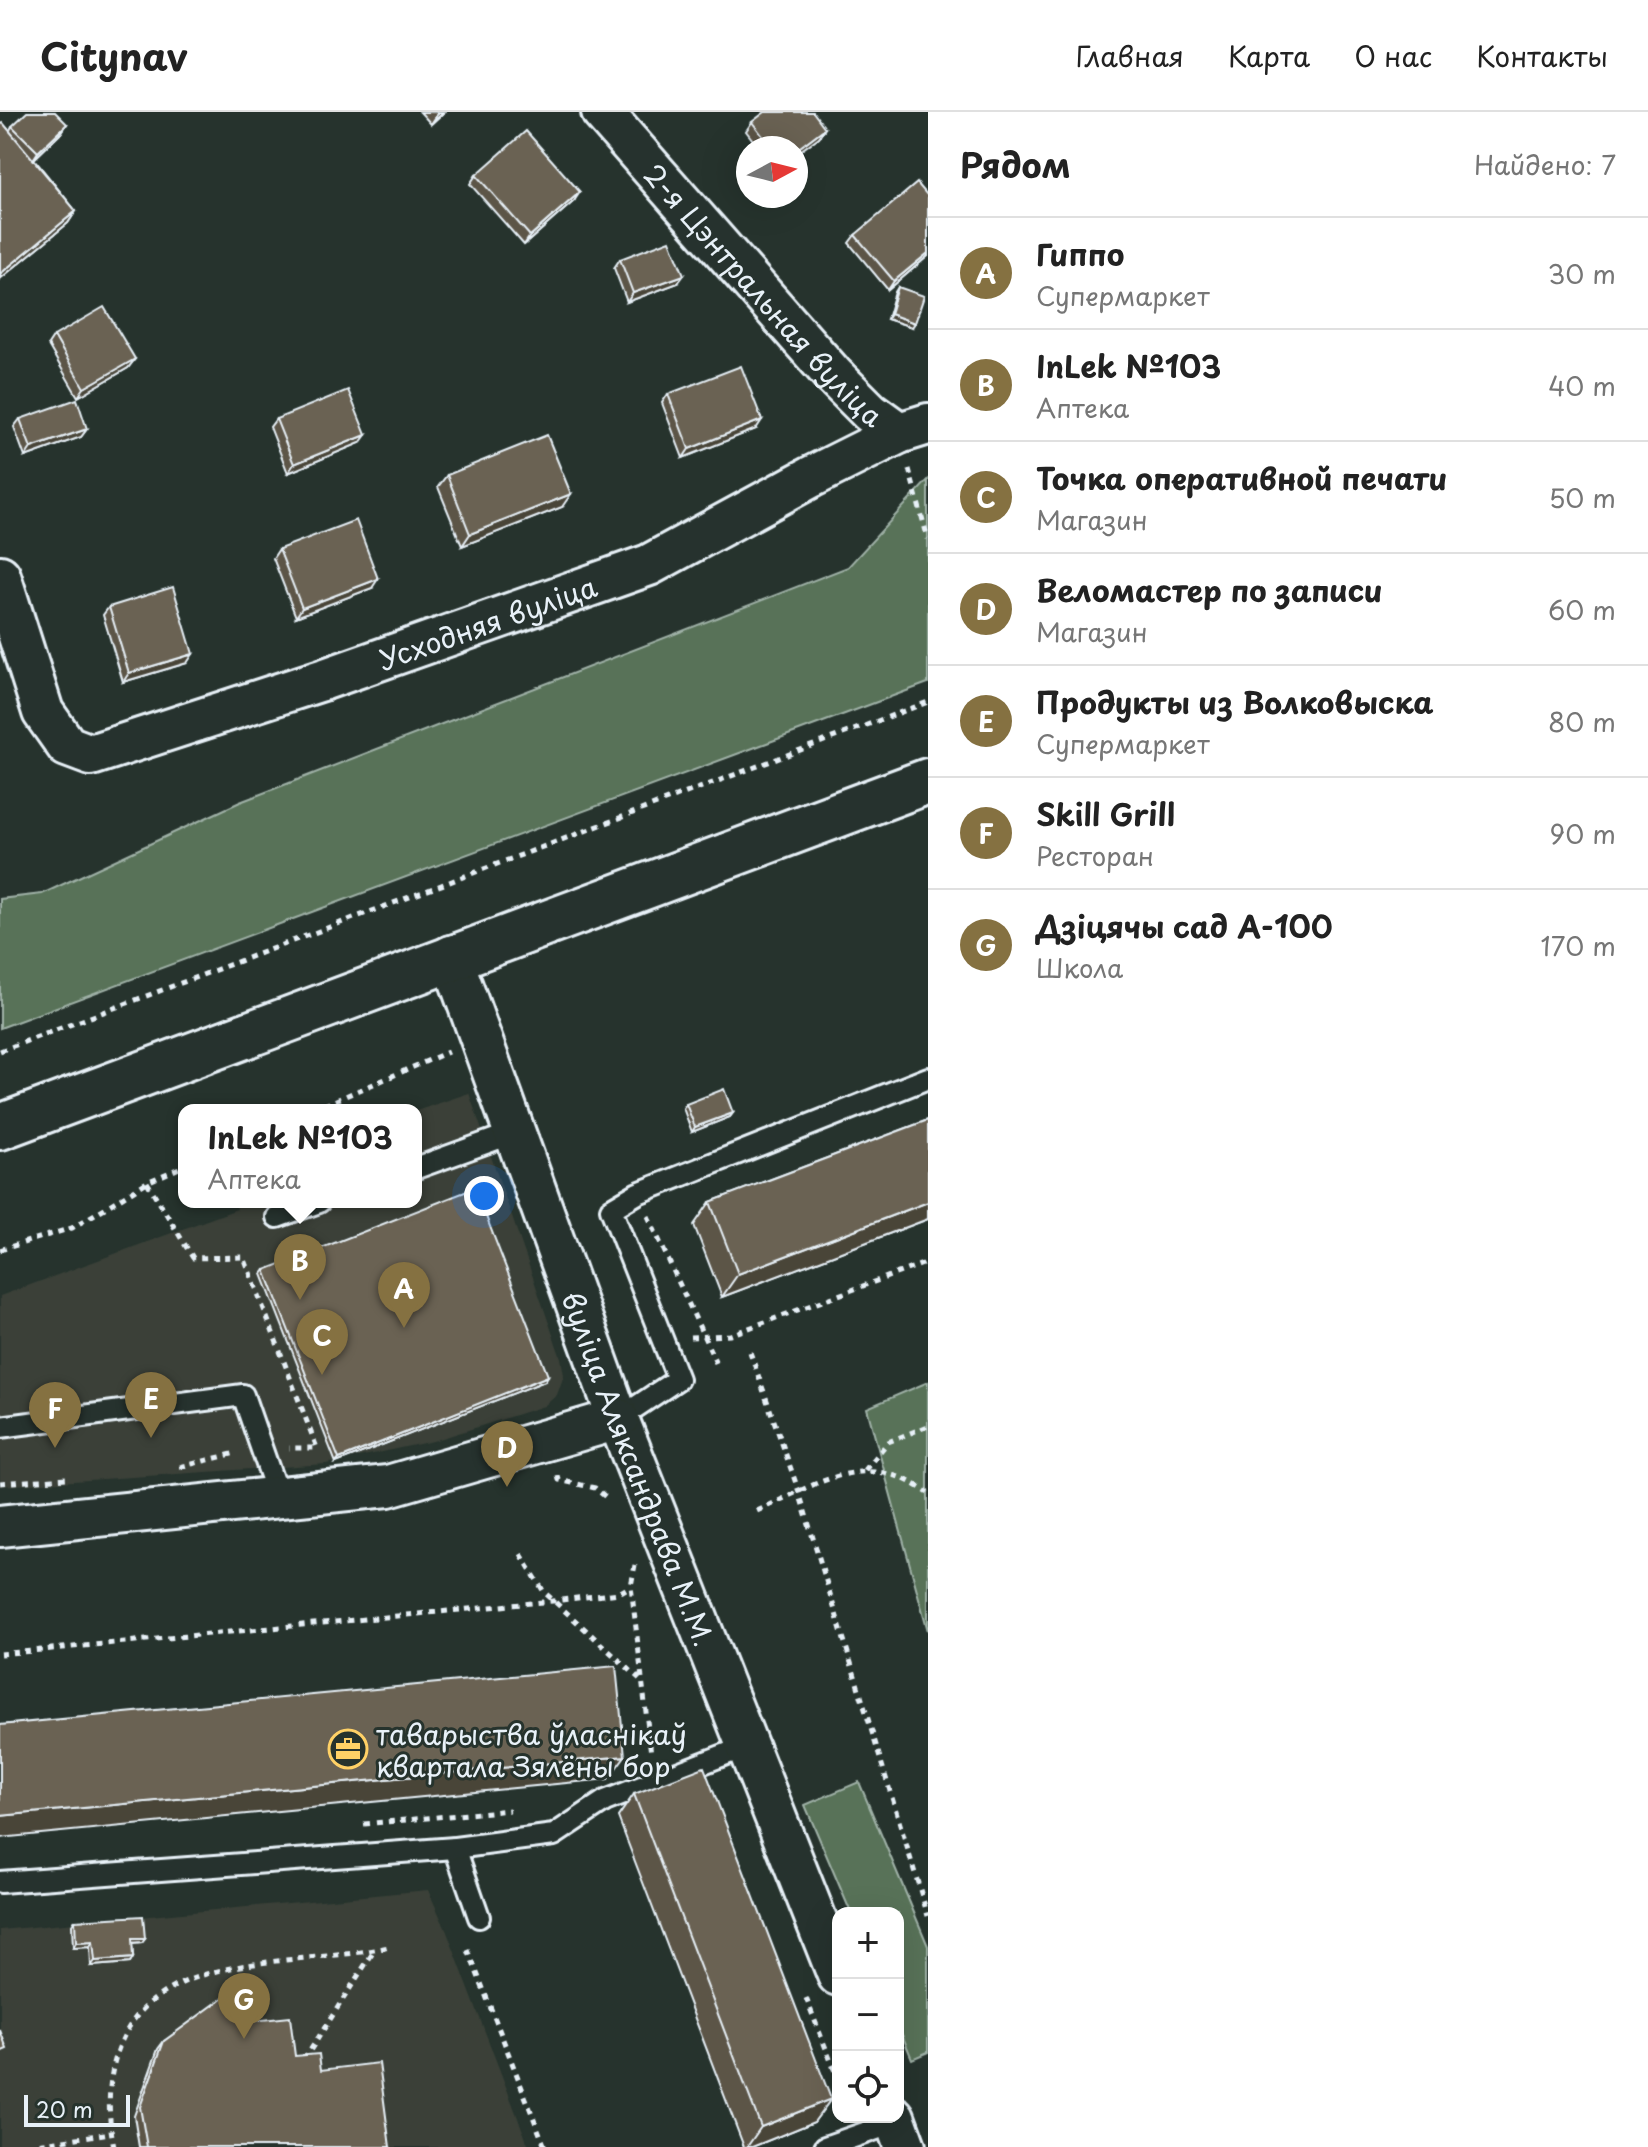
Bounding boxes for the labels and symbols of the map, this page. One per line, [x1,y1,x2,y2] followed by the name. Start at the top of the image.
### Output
[736,136,808,208] north arrow
[634,153,893,437] street label: 2-я Цэнтральная вуліца
[372,563,603,680] street label: Усходняя вуліца
[464,1176,504,1216] your location
[274,1234,326,1300] pin: B
[378,1262,430,1328] pin: A
[552,1285,727,1652] street label: вуліца Аляксандрава М.М.
[296,1309,348,1375] pin: C
[125,1372,177,1438] pin: E
[29,1382,81,1448] pin: F
[481,1421,533,1487] pin: D
[376,1712,687,1787] place label: таварыства ўласнікаў квартала Зялёны бор
[327,1728,369,1770] office icon: таварыства ўласнікаў квартала Зялёны бор
[218,1973,270,2039] pin: G
[24,2091,130,2127] scale bar

